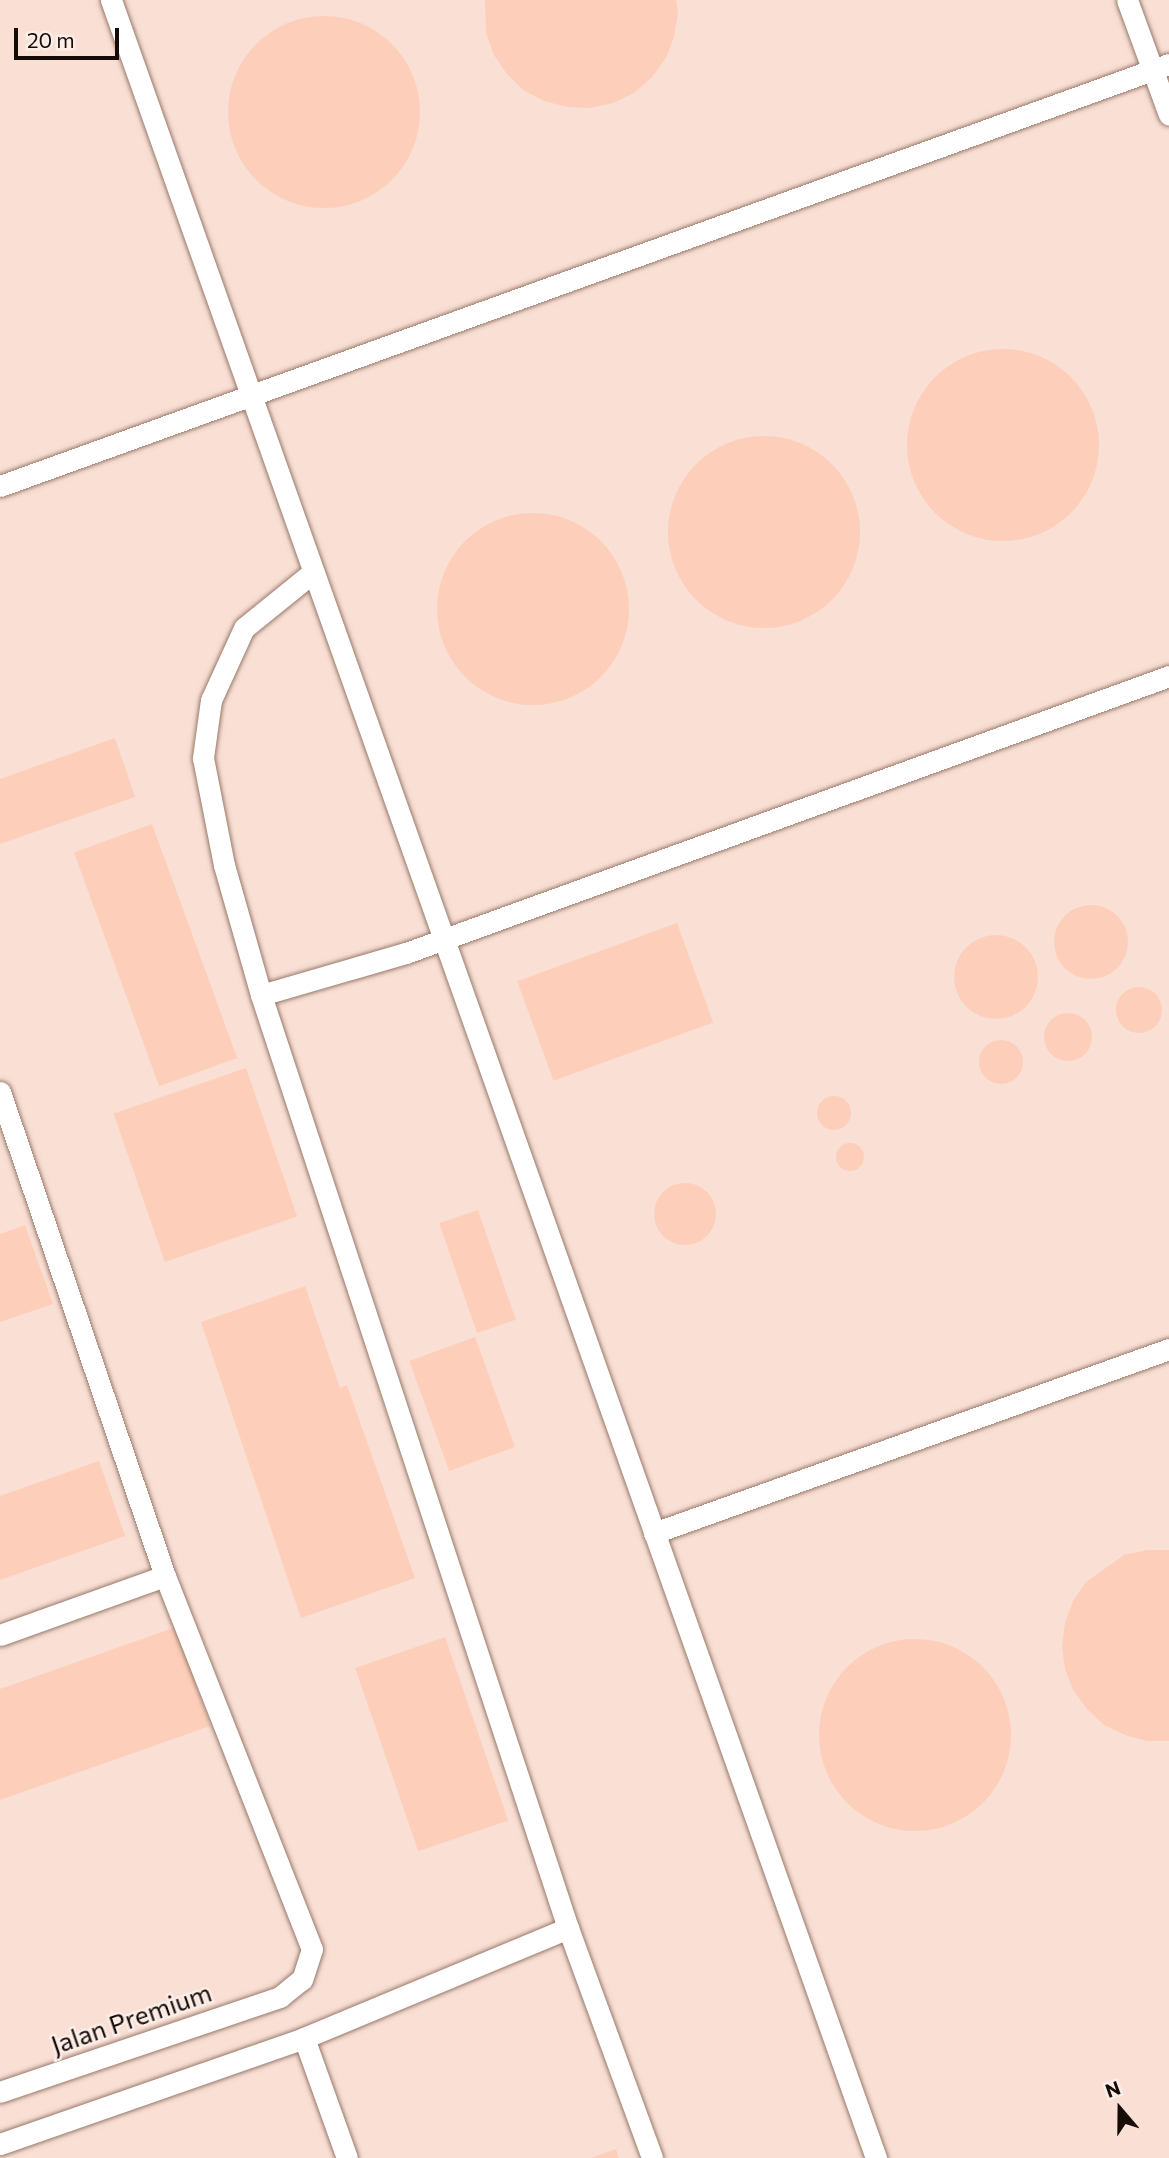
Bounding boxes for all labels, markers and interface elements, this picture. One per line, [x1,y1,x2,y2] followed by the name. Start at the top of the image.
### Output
[18,14,122,58] scale bar
[27,27,75,52] text: 20 m
[47,1976,215,2060] street label: Jalan Premium
[1085,2074,1155,2144] north arrow
[1102,2076,1123,2102] text: N

